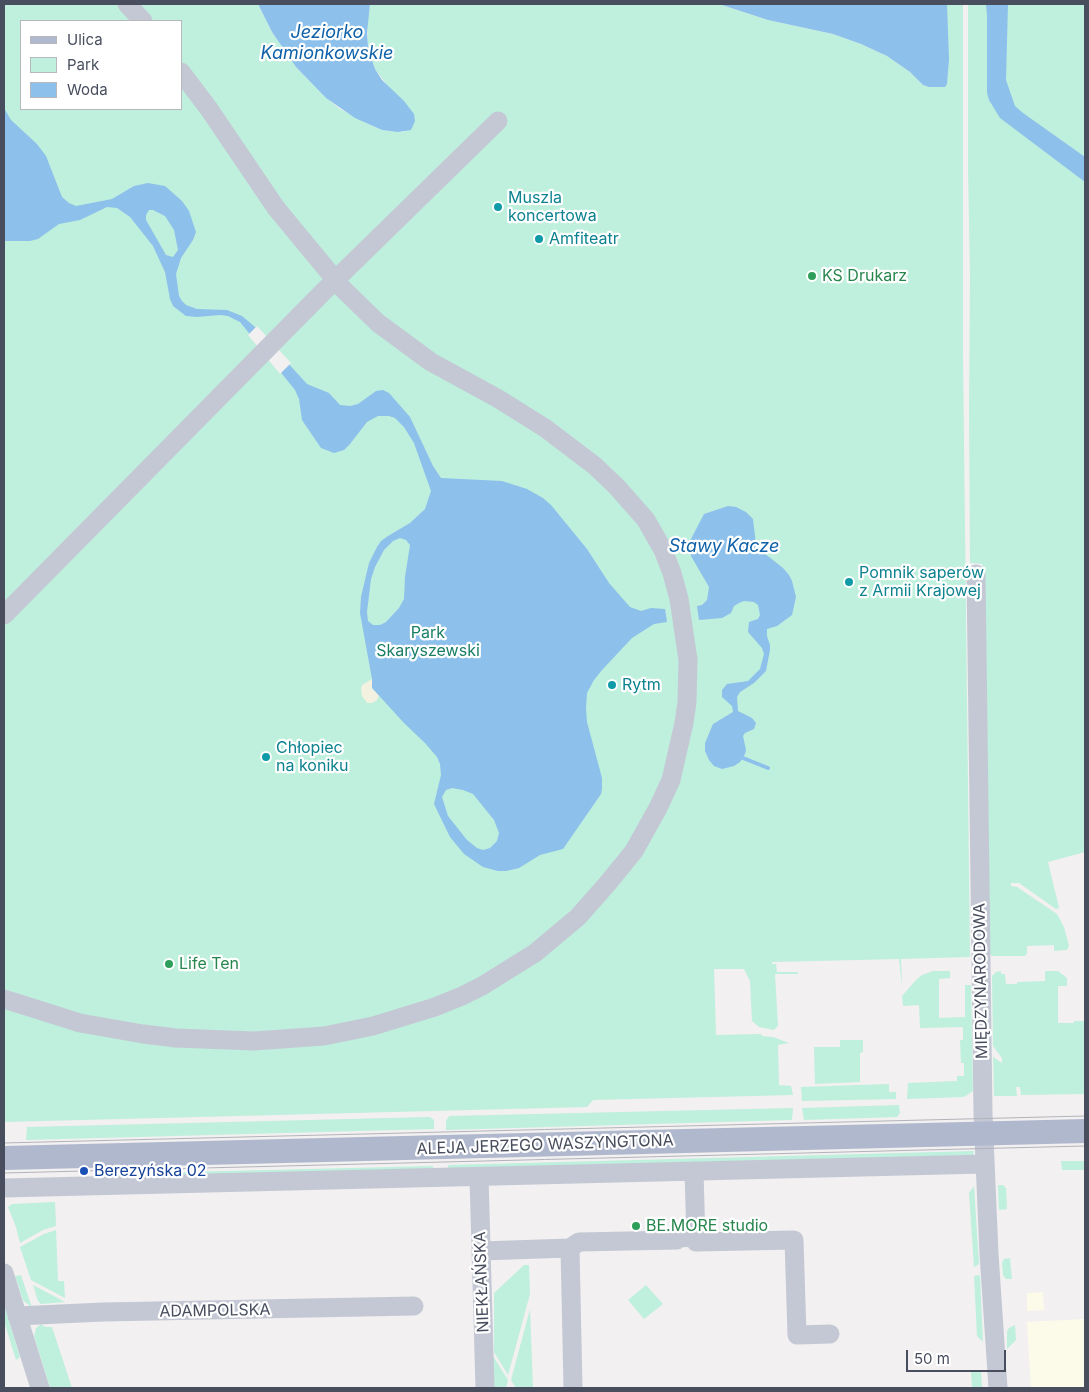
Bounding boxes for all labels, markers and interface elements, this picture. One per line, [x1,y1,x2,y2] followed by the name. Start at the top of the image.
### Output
[20,20,182,110] legend
[261,22,393,64] water label: Jeziorko Kamionkowskie
[67,30,103,49] text: Ulica
[67,55,99,74] text: Park
[67,80,108,99] text: Woda
[508,188,597,226] place label: Muszla koncertowa
[492,201,504,213] marker: Muszla koncertowa
[549,229,619,249] place label: Amfiteatr
[533,233,545,245] marker: Amfiteatr
[822,266,907,286] place label: KS Drukarz
[806,270,818,282] marker: KS Drukarz
[669,536,779,558] water label: Stawy Kacze
[859,563,984,601] place label: Pomnik saperów z Armii Krajowej
[843,576,855,588] marker: Pomnik saperów z Armii Krajowej
[376,623,480,661] park label: Park Skaryszewski
[622,675,661,695] place label: Rytm
[606,679,618,691] marker: Rytm
[276,738,349,776] place label: Chłopiec na koniku
[260,751,272,763] marker: Chłopiec na koniku
[970,903,992,1059] street label: MIĘDZYNARODOWA
[179,954,239,974] place label: Life Ten
[163,958,175,970] marker: Life Ten
[416,1131,674,1159] street label: ALEJA JERZEGO WASZYNGTONA
[94,1161,206,1181] place label: Berezyńska 02
[78,1165,90,1177] marker: Berezyńska 02
[646,1216,768,1236] place label: BE.MORE studio
[630,1220,642,1232] marker: BE.MORE studio
[471,1231,493,1333] street label: NIEKŁAŃSKA
[159,1300,271,1322] street label: ADAMPOLSKA
[909,1340,1009,1372] scale bar
[914,1349,950,1368] text: 50 m

